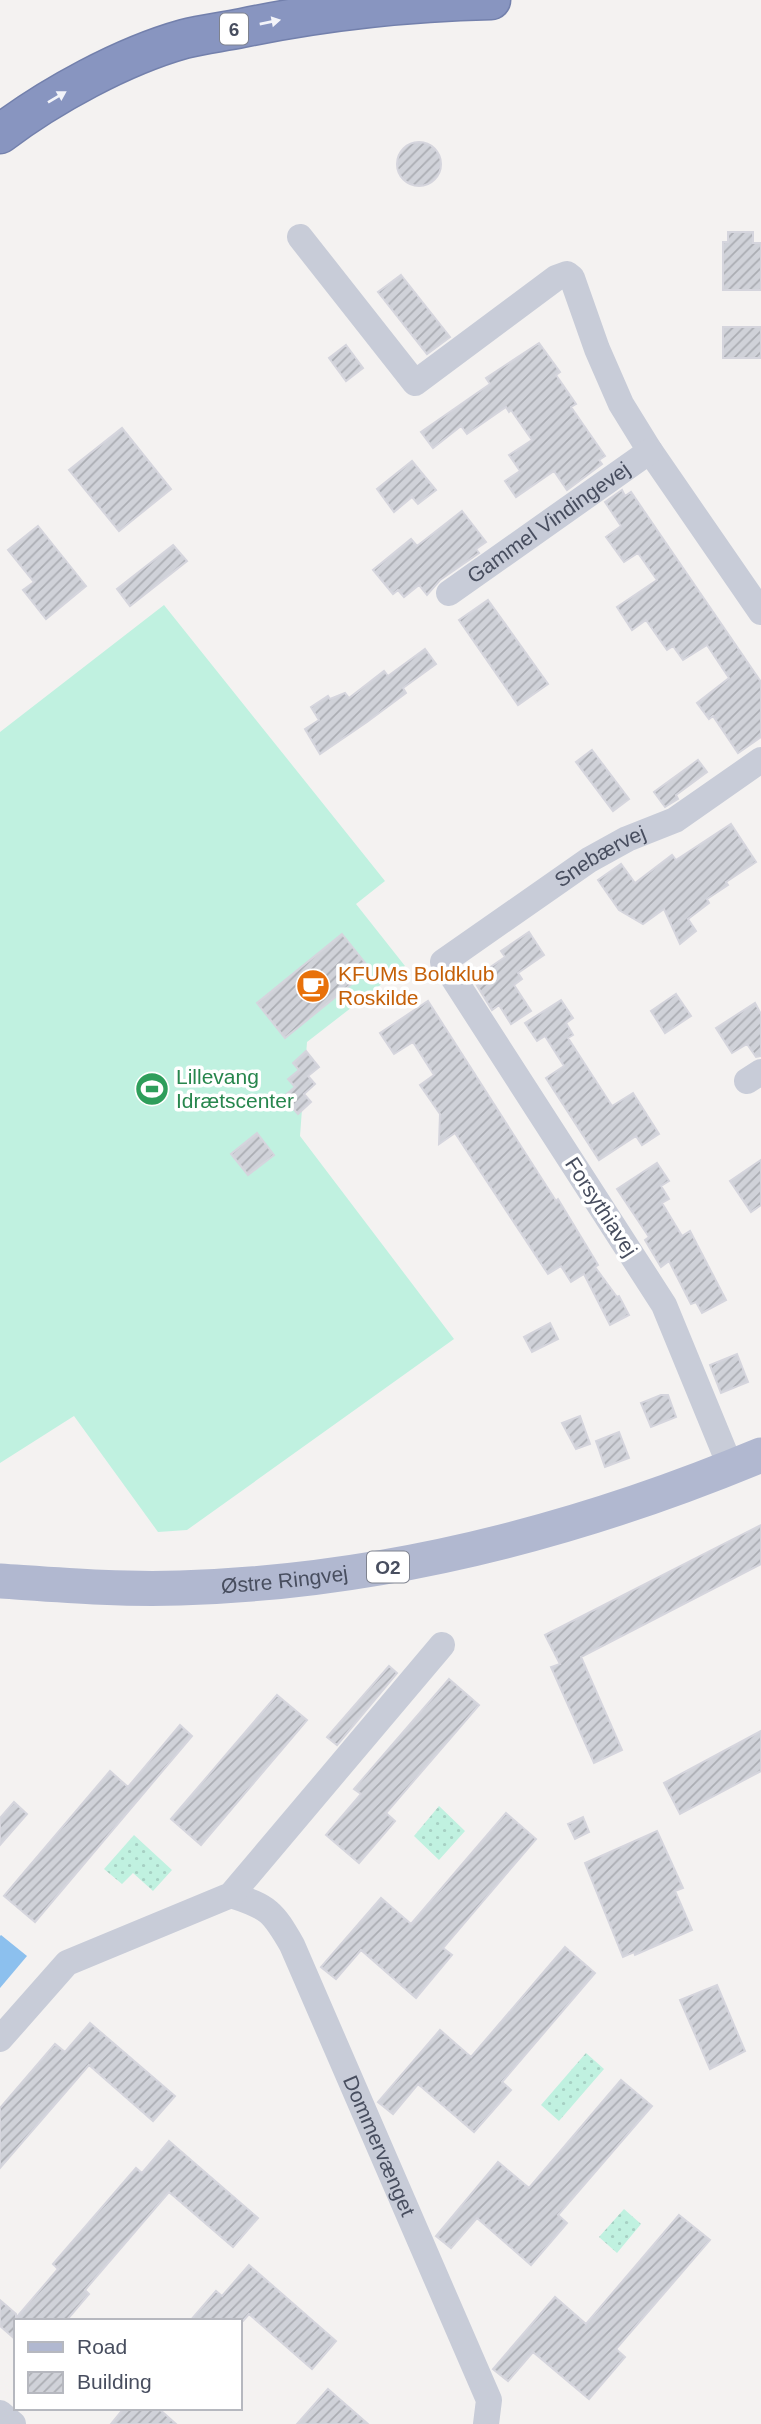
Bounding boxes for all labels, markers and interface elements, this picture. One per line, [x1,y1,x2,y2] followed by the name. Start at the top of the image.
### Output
[220,14,248,44] road number: 6
[259,17,281,28] one-way arrow
[48,91,67,103] one-way arrow
[463,457,634,587] street label: Gammel Vindingevej
[550,821,649,891] street label: Snebærvej
[338,962,494,1009] place label: KFUMs Boldklub Roskilde
[294,967,332,1005] cafe icon: KFUMs Boldklub Roskilde
[176,1065,294,1112] place label: Lillevang Idrætscenter
[133,1070,171,1108] sports icon: Lillevang Idrætscenter
[561,1153,642,1260] street label: Forsythiavej
[367,1552,409,1582] road number: O2
[220,1561,349,1597] street label: Østre Ringvej
[339,2072,420,2220] street label: Dommervænget
[14,2319,242,2410] legend
[77,2335,127,2358] text: Road
[77,2370,152,2393] text: Building

